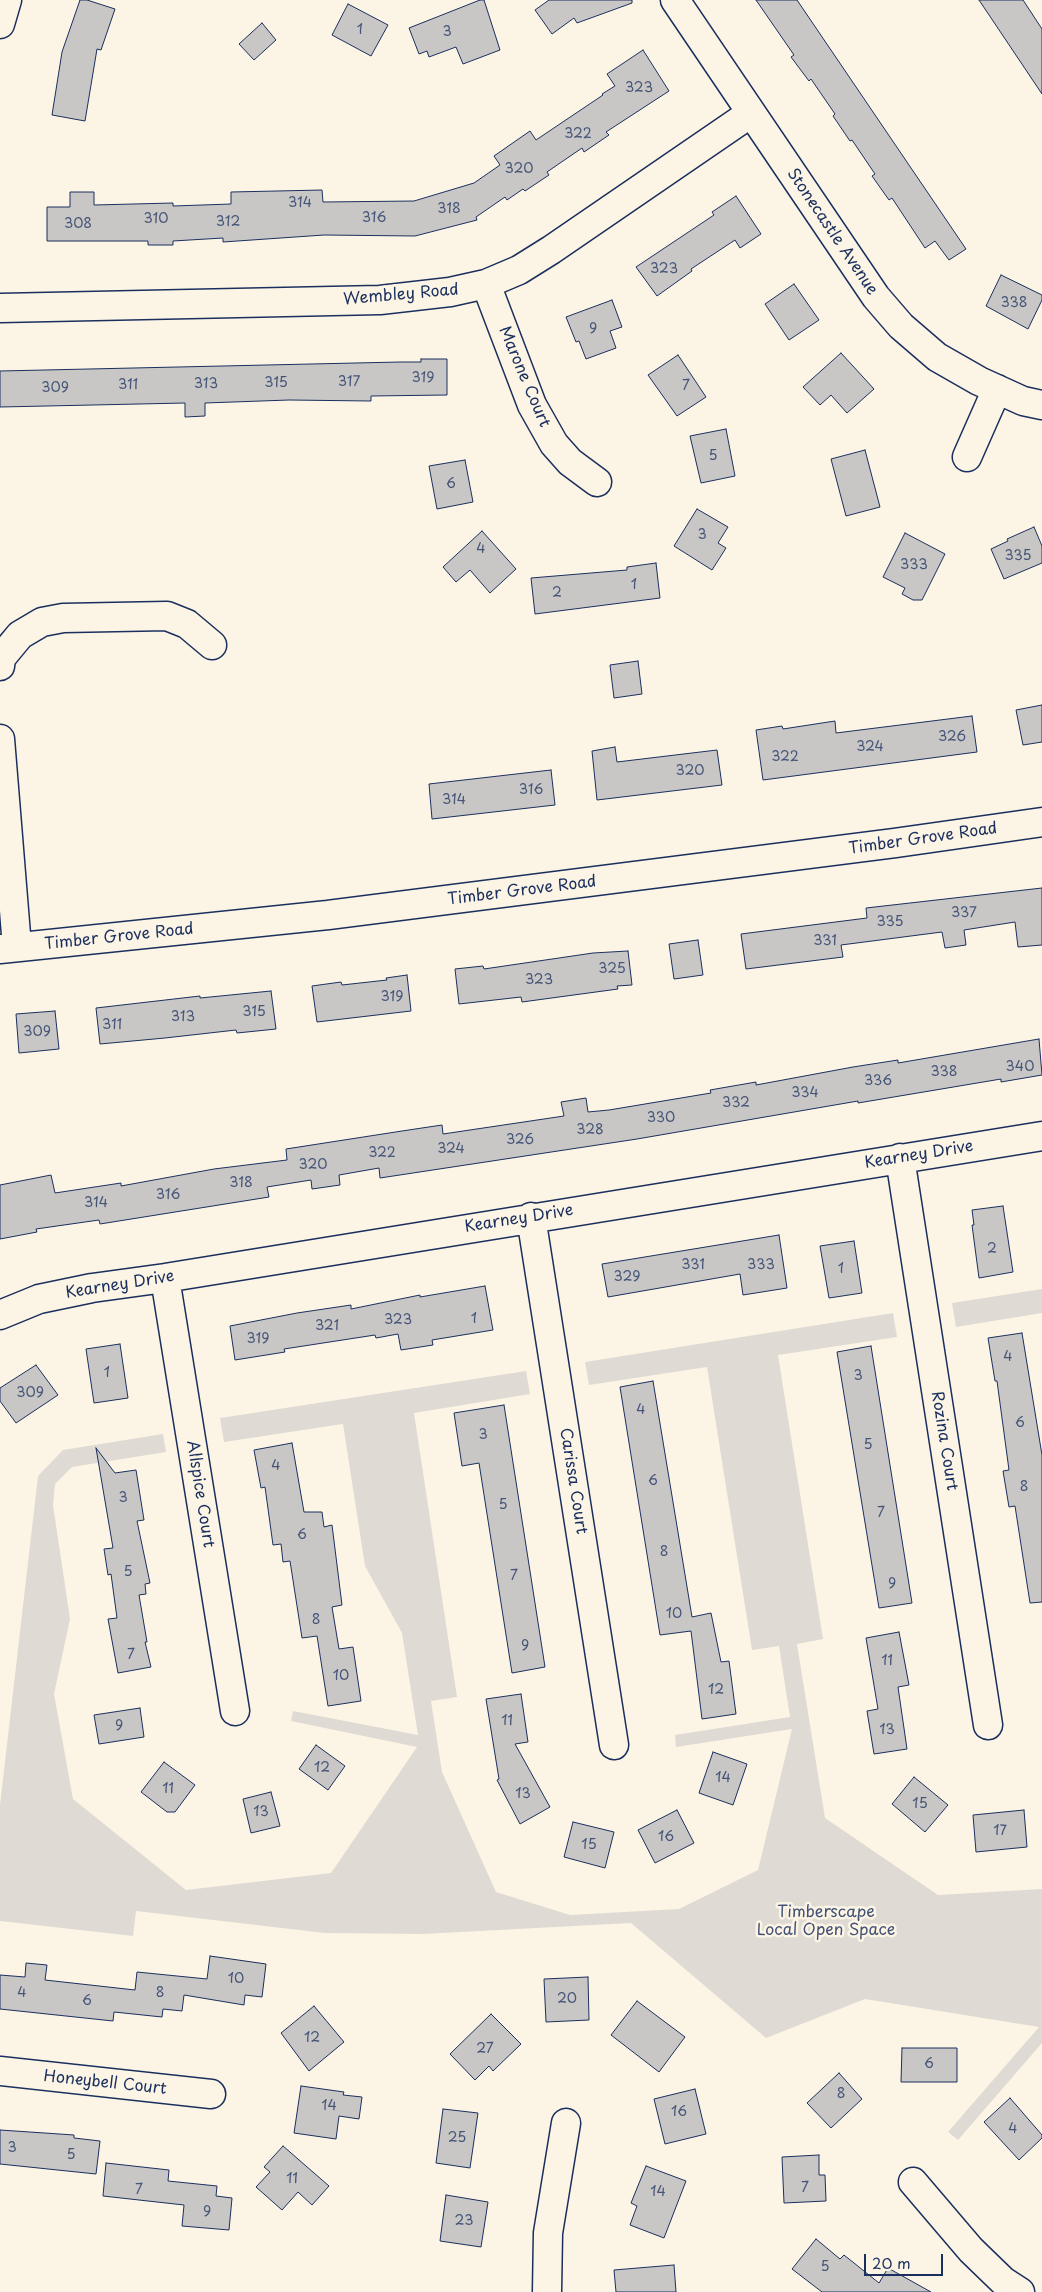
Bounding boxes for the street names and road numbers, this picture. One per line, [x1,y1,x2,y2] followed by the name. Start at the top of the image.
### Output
[782,165,882,299] street label: Stonecastle Avenue
[343,280,459,310] street label: Wembley Road
[494,324,554,430] street label: Marone Court
[847,819,999,859] street label: Timber Grove Road
[446,872,598,910] street label: Timber Grove Road
[43,920,195,954] street label: Timber Grove Road
[863,1137,975,1173] street label: Kearney Drive
[463,1201,575,1237] street label: Kearney Drive
[64,1267,176,1303] street label: Kearney Drive
[927,1390,961,1492] street label: Rozina Court
[555,1427,591,1535] street label: Carissa Court
[182,1439,218,1549] street label: Allspice Court
[43,2067,167,2099] street label: Honeybell Court

